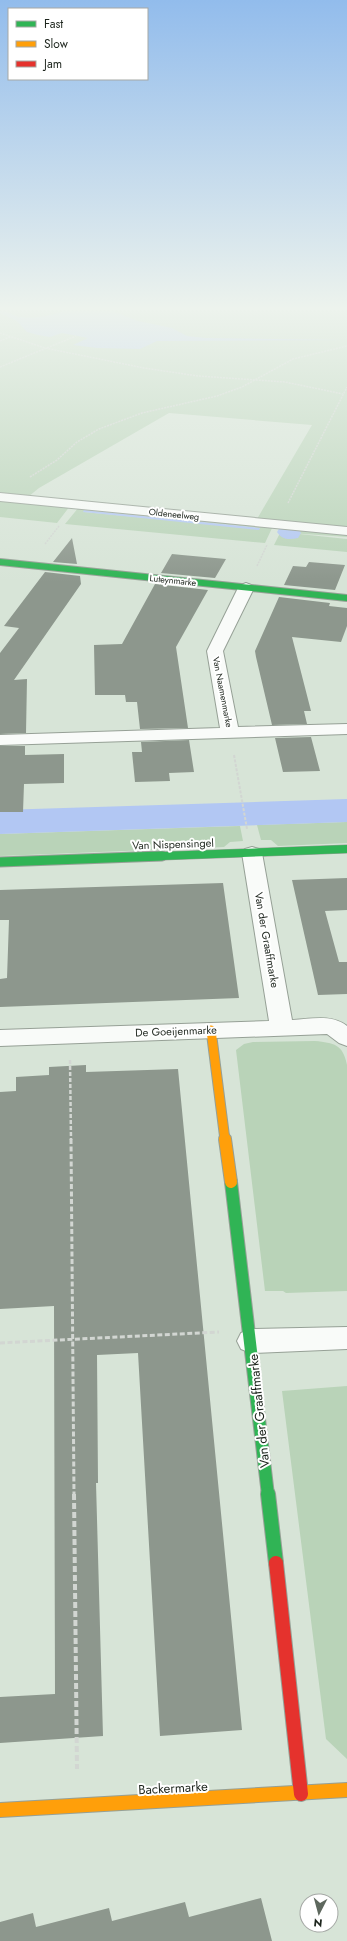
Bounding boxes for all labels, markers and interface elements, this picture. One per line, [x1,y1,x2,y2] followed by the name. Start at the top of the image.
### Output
[8,8,148,80] legend
[44,15,63,33] text: Fast
[44,35,69,53] text: Slow
[42,55,62,73] text: Jam
[148,505,200,523] street label: Oldeneelweg
[149,571,197,589] street label: Luteynmarke
[210,656,236,729] street label: Van Naamenmarke
[132,835,214,853] street label: Van Nispensingel
[251,891,283,989] street label: Van der Graaffmarke
[135,1022,217,1040] street label: De Goeijenmarke
[244,1353,274,1469] street label: Van der Graaffmarke
[138,1777,208,1799] street label: Backermarke
[299,1893,339,1933] north arrow
[313,1915,323,1931] text: N

